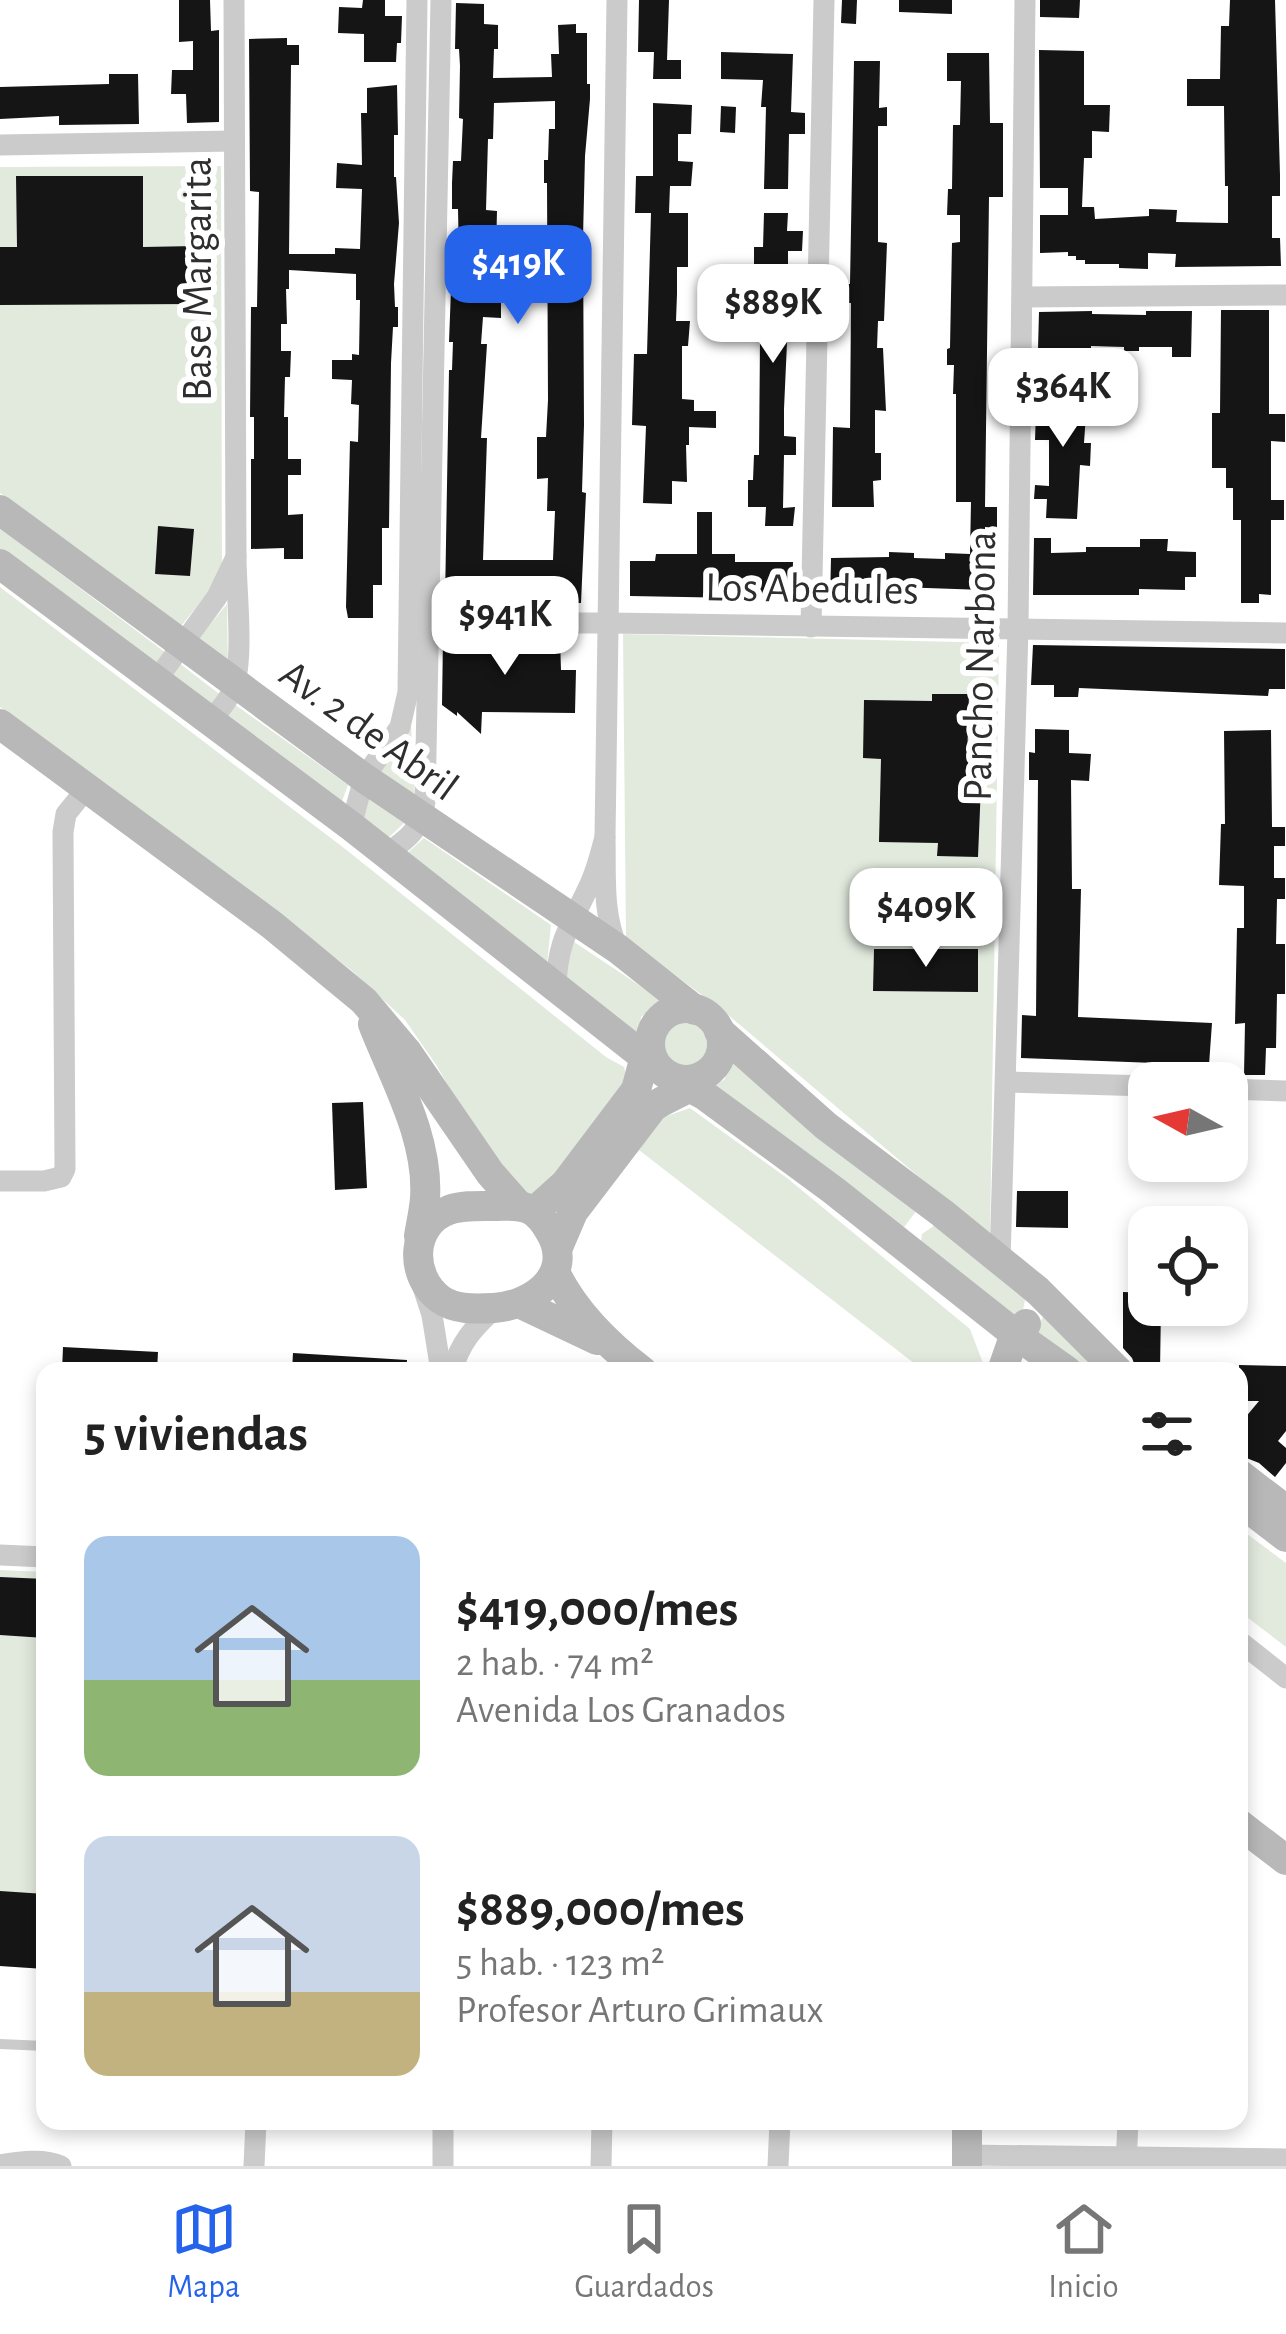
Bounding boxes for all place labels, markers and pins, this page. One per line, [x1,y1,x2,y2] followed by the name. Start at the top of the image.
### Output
[434,225,602,327] pin: $419K
[689,264,857,366] pin: $889K
[979,348,1147,450] pin: $364K
[421,576,589,678] pin: $941K
[842,868,1010,970] pin: $409K

